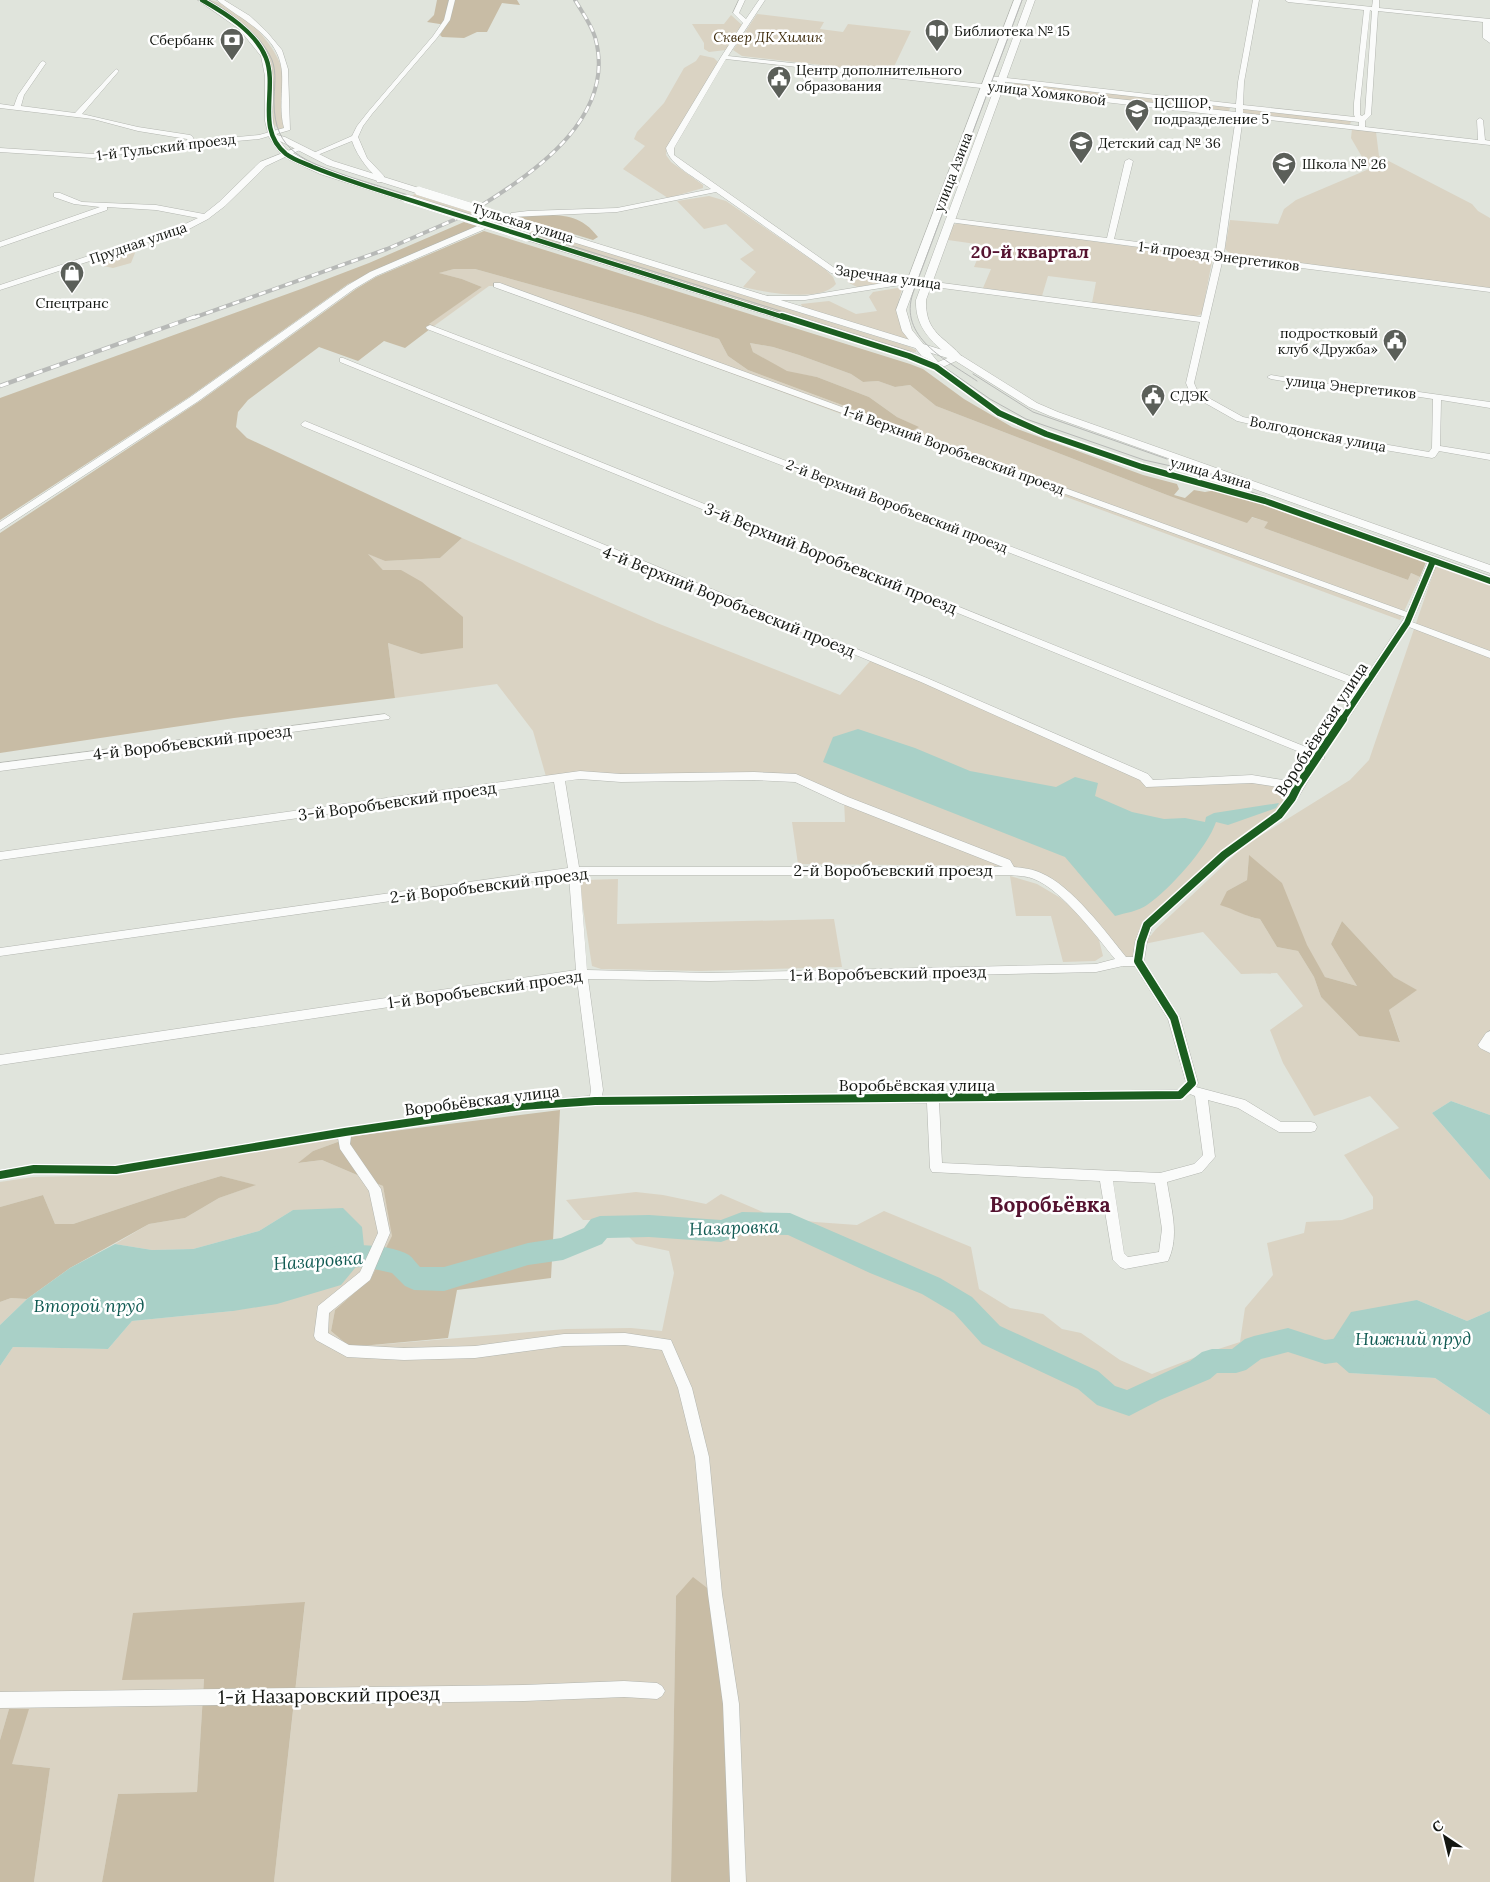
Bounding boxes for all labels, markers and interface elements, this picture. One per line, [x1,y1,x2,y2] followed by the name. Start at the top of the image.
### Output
[924,18,950,52] library icon: Библиотека № 15
[954,22,1070,40] place label: Библиотека № 15
[219,27,245,61] bank icon: Сбербанк
[713,28,823,46] park label: Сквер ДК Химик
[150,31,214,49] place label: Сбербанк
[796,61,962,95] place label: Центр дополнительного образования
[766,65,792,99] public building icon: Центр дополнительного образования
[987,77,1107,109] street label: улица Хомяковой
[1154,94,1269,128] place label: ЦСШОР, подразделение 5
[1124,98,1150,132] school or university icon: ЦСШОР, подразделение 5
[96,130,236,164] street label: 1-й Тульский проезд
[930,130,976,214] street label: улица Азина
[1068,130,1094,164] school or university icon: Детский сад № 36
[1098,134,1221,152] place label: Детский сад № 36
[1271,151,1297,185] school or university icon: Школа № 26
[1302,155,1386,173] place label: Школа № 26
[470,199,576,247] street label: Тульская улица
[87,218,189,268] street label: Прудная улица
[1137,237,1301,275] street label: 1-й проезд Энергетиков
[971,240,1089,263] district label: 20-й квартал
[59,260,85,294] shop icon: Спецтранс
[834,261,942,293] street label: Заречная улица
[35,294,109,312] place label: Спецтранс
[1278,324,1378,358] place label: подростковый клуб «Дружба»
[1382,328,1408,362] public building icon: подростковый клуб «Дружба»
[1285,371,1417,403] street label: улица Энергетиков
[1140,383,1166,417] public building icon: СДЭК
[1170,387,1209,405] place label: СДЭК
[841,402,1067,498] street label: 1-й Верхний Воробъевский проезд
[1248,412,1388,456] street label: Волгодонская улица
[1168,453,1254,493] street label: улица Азина
[783,455,1011,557] street label: 2-й Верхний Воробъевский проезд
[702,498,961,618] street label: 3-й Верхний Воробъевский проезд
[600,541,859,661] street label: 4-й Верхний Воробъевский проезд
[1270,658,1372,800] street label: Воробьёвская улица
[92,720,293,764] street label: 4-й Воробъевский проезд
[297,777,498,825] street label: 3-й Воробъевский проезд
[793,860,993,880] street label: 2-й Воробъевский проезд
[389,863,590,907] street label: 2-й Воробъевский проезд
[790,961,987,985] street label: 1-й Воробъевский проезд
[386,965,584,1013] street label: 1-й Воробъевский проезд
[839,1075,995,1095] street label: Воробьёвская улица
[403,1081,561,1119] street label: Воробьёвская улица
[990,1191,1110,1218] district label: Воробьёвка
[689,1214,779,1241] water label: Назаровка
[272,1246,364,1275] water label: Назаровка
[34,1294,145,1317] water label: Второй пруд
[1355,1327,1471,1350] water label: Нижний пруд
[218,1681,440,1709] street label: 1-й Назаровский проезд
[1420,1812,1470,1862] north arrow
[1428,1816,1447,1836] text: С

